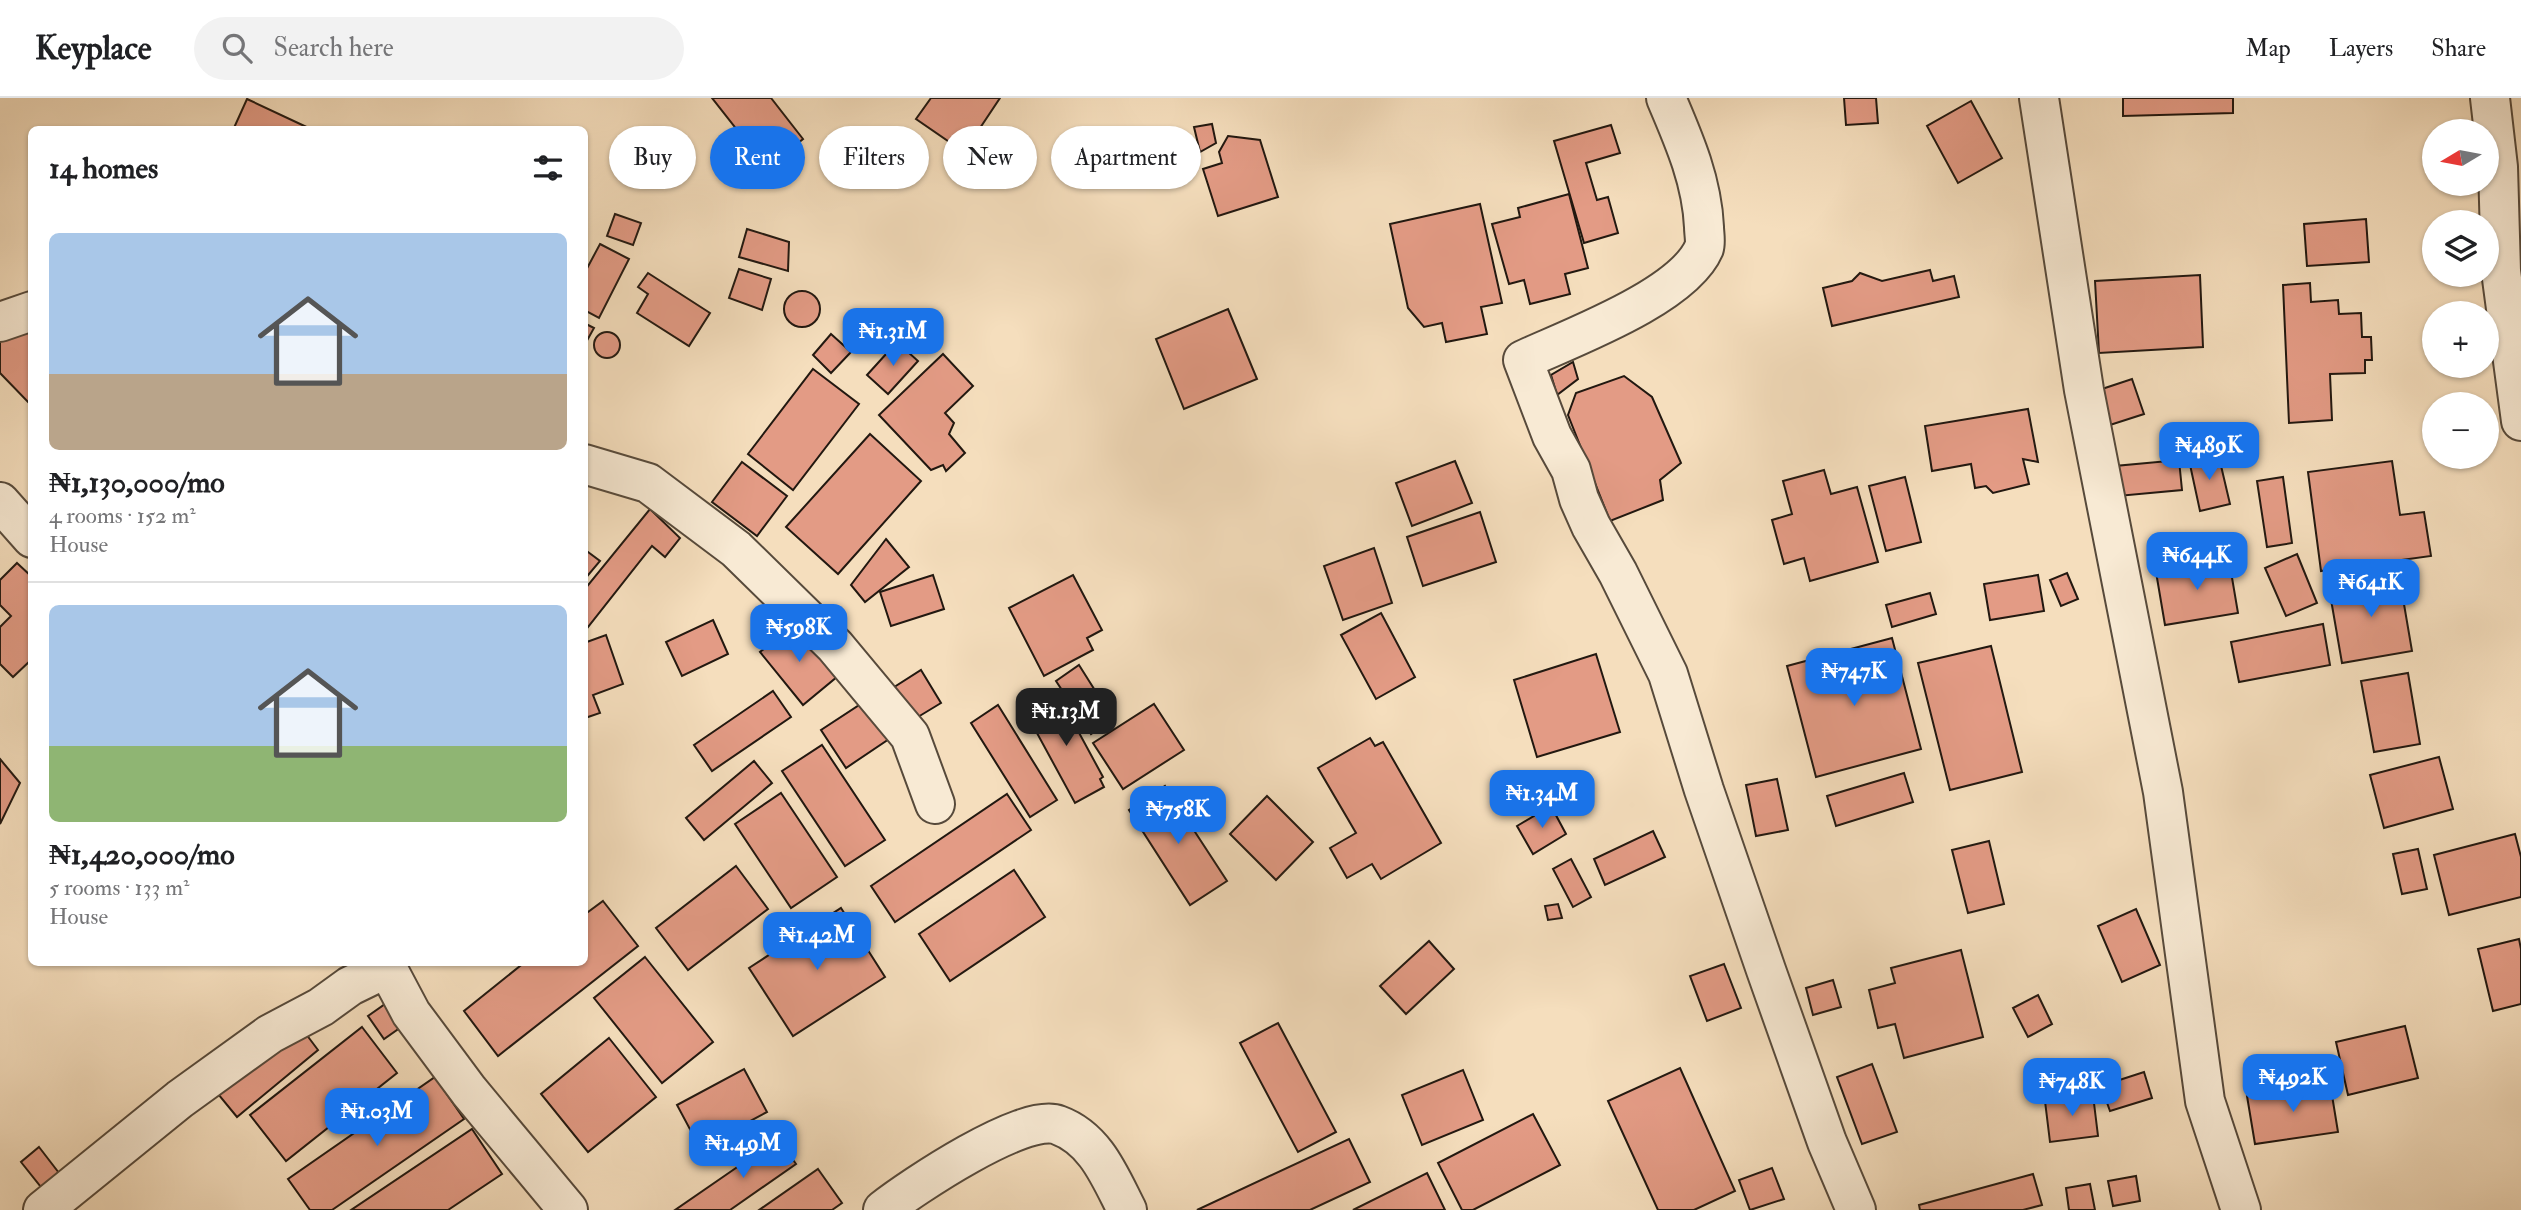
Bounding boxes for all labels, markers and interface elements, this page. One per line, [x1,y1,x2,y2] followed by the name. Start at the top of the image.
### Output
[194,17,684,80] search box
[35,28,152,69] text: Keyplace
[218,29,256,67] icon: search
[274,32,394,64] text: Search here
[2246,33,2291,64] text: Map
[2329,33,2393,64] text: Layers
[2431,33,2486,64] text: Share
[2422,119,2499,196] north arrow
[2422,119,2499,469] map controls
[609,126,696,189] chip: Buy
[710,126,805,189] chip: Rent
[819,126,929,189] chip: Filters
[943,126,1037,189] chip: New
[1051,126,1201,189] chip: Apartment
[529,149,567,187] icon: filters
[49,150,158,187] text: 14 homes
[2422,210,2499,287] button: layers
[245,278,371,404] icon: home
[2422,301,2499,378] button: +
[836,308,950,368] pin: ₦1.31M
[859,316,927,345] text: ₦1.31M
[2422,392,2499,469] button: −
[2160,422,2258,482] pin: ₦489K
[2175,430,2243,459] text: ₦489K
[49,464,225,501] text: ₦1,130,000/mo
[49,501,196,530] text: 4 rooms · 152 m²
[49,530,108,559] text: House
[2148,532,2246,592] pin: ₦644K
[2162,540,2232,569] text: ₦644K
[2322,560,2420,619] pin: ₦641K
[2339,567,2403,596] text: ₦641K
[750,604,848,664] pin: ₦598K
[766,612,832,641] text: ₦598K
[1805,648,1903,708] pin: ₦747K
[245,650,371,776] icon: home
[1821,656,1887,685] text: ₦747K
[1009,688,1123,748] pin: ₦1.13M
[1032,696,1100,725] text: ₦1.13M
[1485,770,1599,830] pin: ₦1.34M
[1506,778,1578,807] text: ₦1.34M
[1129,786,1227,846] pin: ₦758K
[1146,794,1210,823] text: ₦758K
[49,836,235,873] text: ₦1,420,000/mo
[49,873,190,902] text: 5 rooms · 133 m²
[49,902,108,931] text: House
[760,912,874,972] pin: ₦1.42M
[779,920,855,949] text: ₦1.42M
[2244,1054,2342,1114] pin: ₦492K
[2023,1058,2121,1118] pin: ₦748K
[2259,1062,2327,1091] text: ₦492K
[2039,1066,2105,1095] text: ₦748K
[320,1088,434,1148] pin: ₦1.03M
[341,1096,413,1125] text: ₦1.03M
[686,1121,800,1180] pin: ₦1.49M
[705,1128,781,1157] text: ₦1.49M

